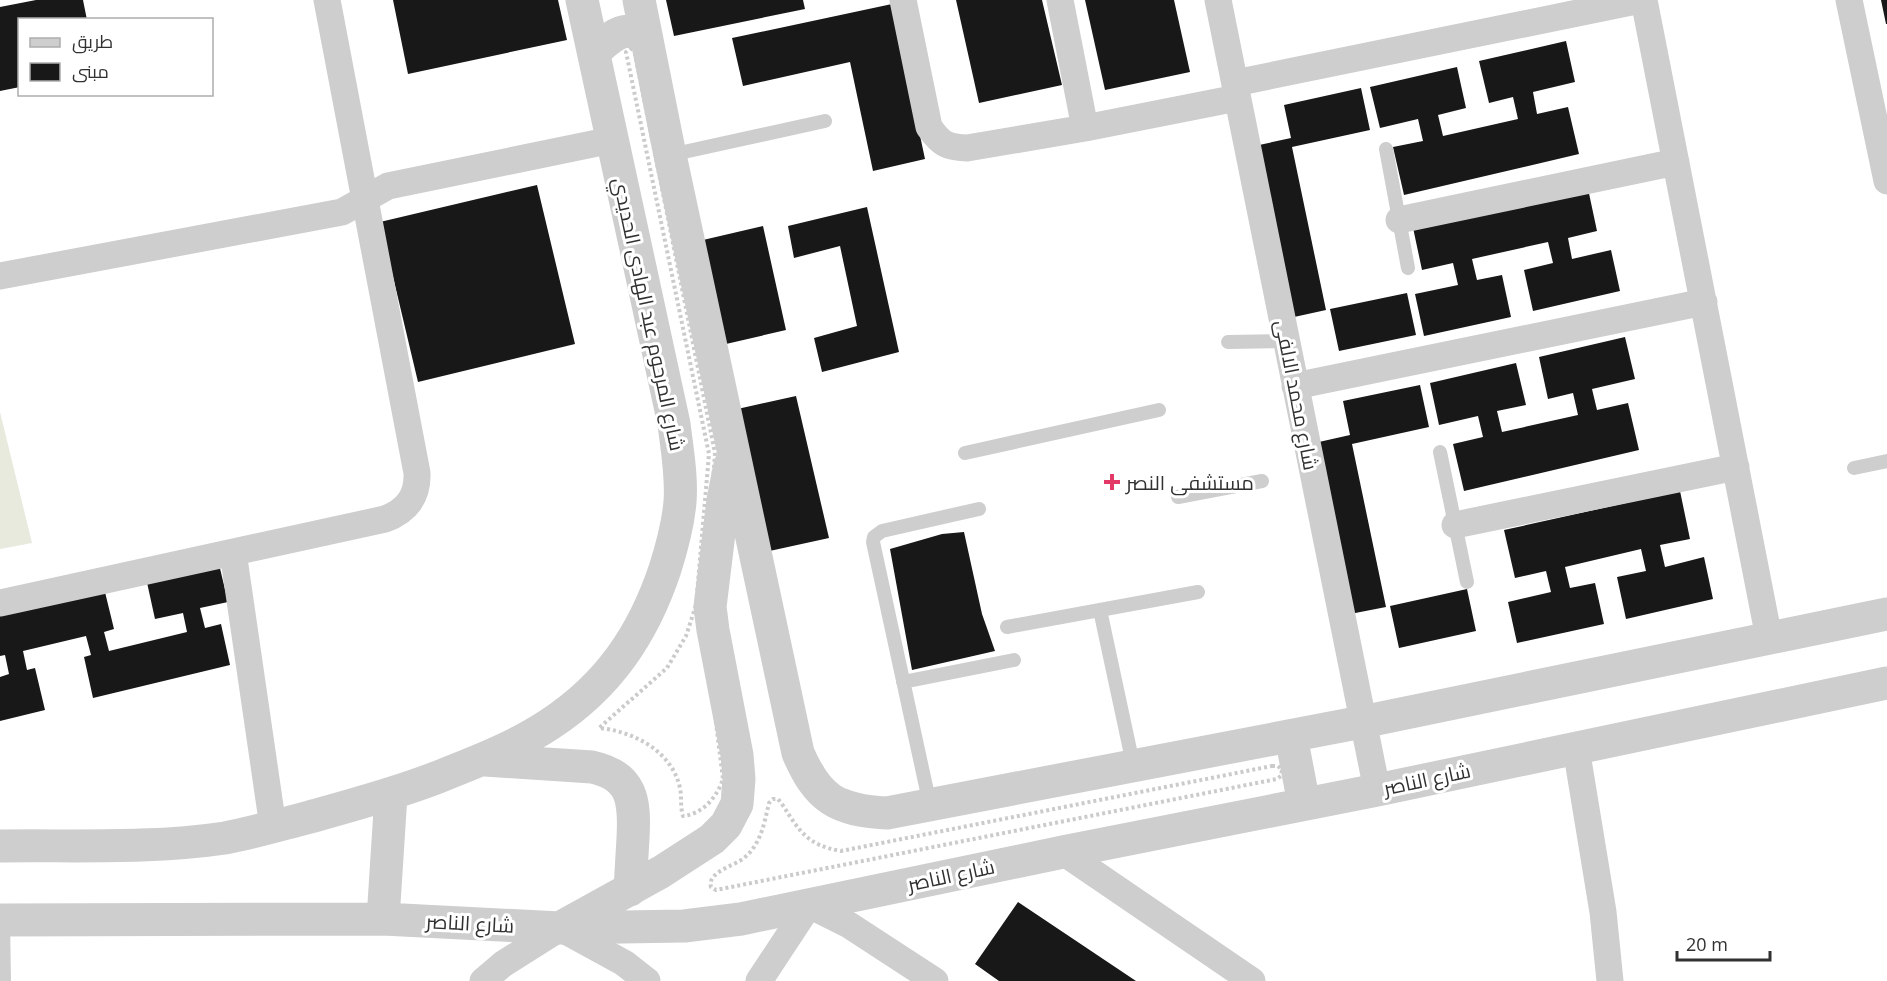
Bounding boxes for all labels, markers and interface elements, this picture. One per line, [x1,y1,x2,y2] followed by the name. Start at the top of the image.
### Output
[18,18,213,96] legend
[72,29,113,54] text: طريق
[72,59,109,83] text: مبنى
[604,175,691,454] street label: شارع المرحوم عبد الهادى الحديدي
[1268,318,1325,473] street label: شارع محمد الالفى
[1125,469,1254,496] place label: مستشفى النصر
[1103,473,1121,491] marker: مستشفى النصر
[1380,757,1473,803] street label: شارع الناصر
[904,853,997,899] street label: شارع الناصر
[424,907,515,940] street label: شارع الناصر
[1677,924,1770,962] scale bar
[1686,932,1728,956] text: 20 m

